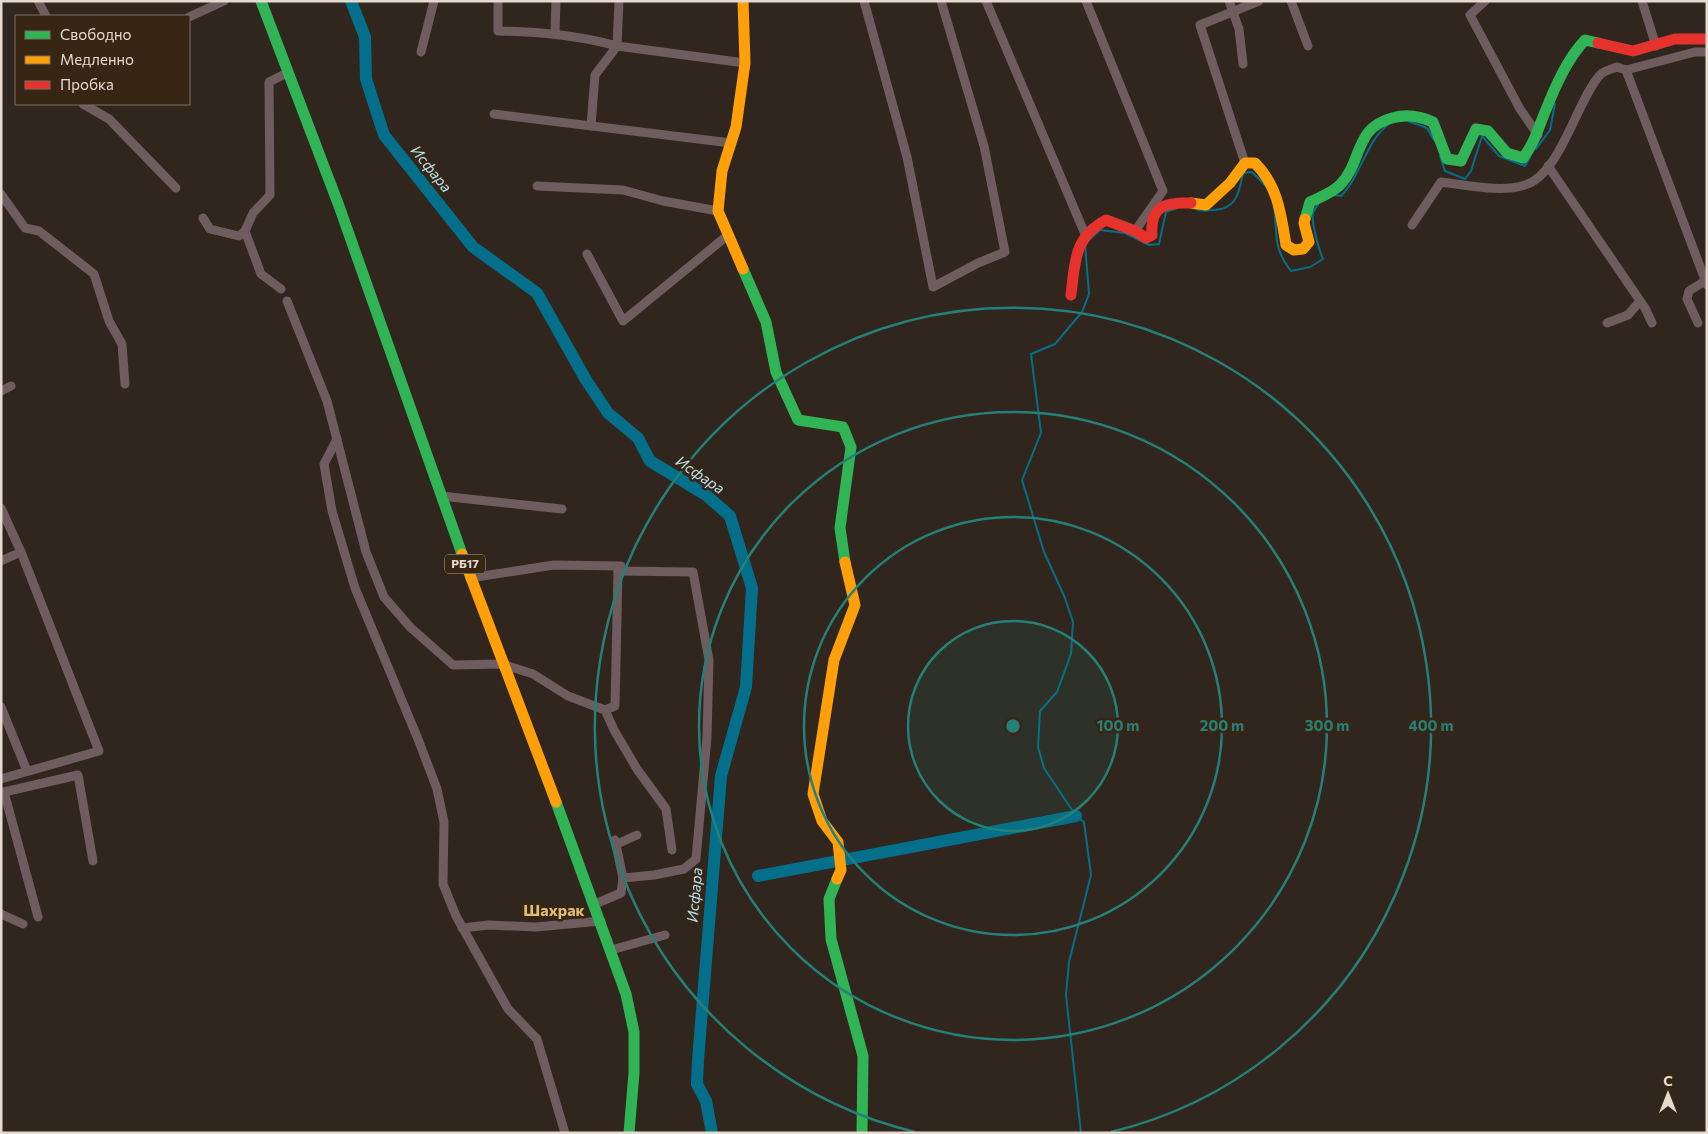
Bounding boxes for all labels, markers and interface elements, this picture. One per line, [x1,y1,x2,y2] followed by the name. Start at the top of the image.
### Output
[15,15,190,105] legend
[60,25,131,43] text: Свободно
[60,50,134,68] text: Медленно
[60,75,114,93] text: Пробка
[408,141,456,196] water label: Исфара
[673,451,729,497] water label: Исфара
[445,554,485,574] road number: РБ17
[1097,716,1139,734] text: 100 m
[1200,716,1244,734] text: 200 m
[1305,716,1349,734] text: 300 m
[1408,716,1454,734] text: 400 m
[1004,717,1022,735] centre of rings
[683,867,705,923] water label: Исфара
[523,900,585,919] district label: Шахрак
[1643,1069,1693,1119] north arrow
[1663,1072,1673,1089] text: С

